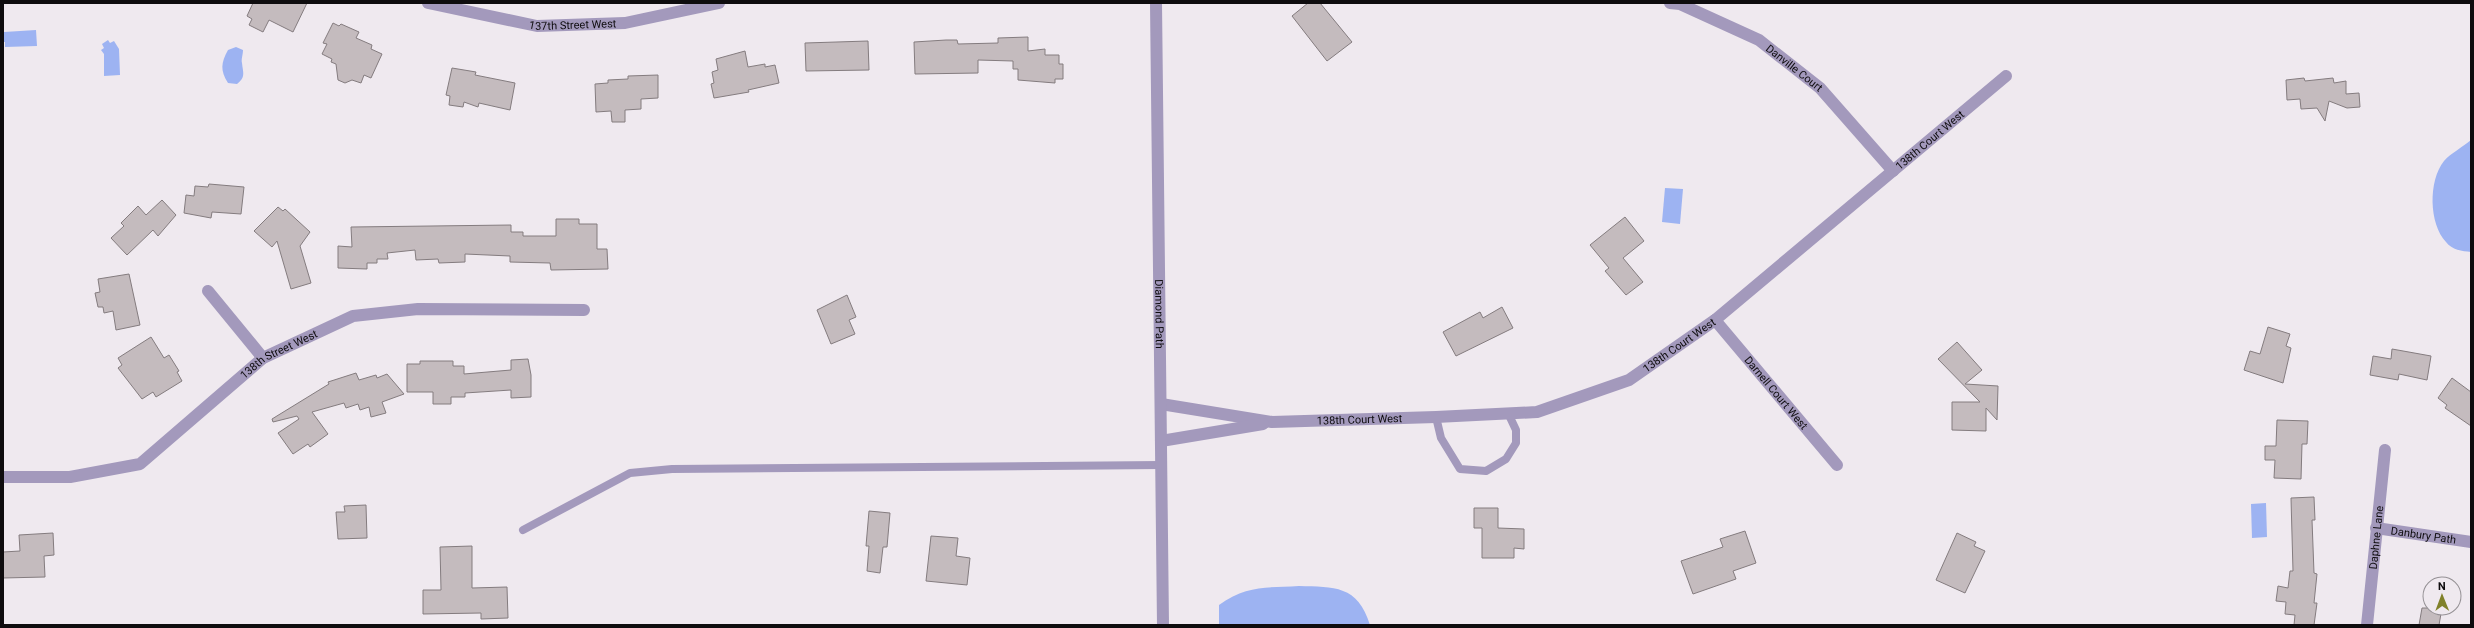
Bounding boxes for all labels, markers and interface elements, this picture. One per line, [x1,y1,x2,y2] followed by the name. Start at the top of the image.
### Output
[528,17,617,33] street label: 137th Street West
[1764,42,1826,94] street label: Danville Court
[1893,107,1967,173] street label: 138th Court West
[1153,279,1166,349] street label: Diamond Path
[1640,315,1718,375] street label: 138th Court West
[237,327,320,381] street label: 138th Street West
[1742,353,1811,432] street label: Darnell Court West
[1317,412,1403,427] street label: 138th Court West
[2366,505,2386,570] street label: Daphne Lane
[2390,524,2457,546] street label: Danbury Path
[2422,576,2462,616] north arrow
[2438,580,2446,593] text: N

